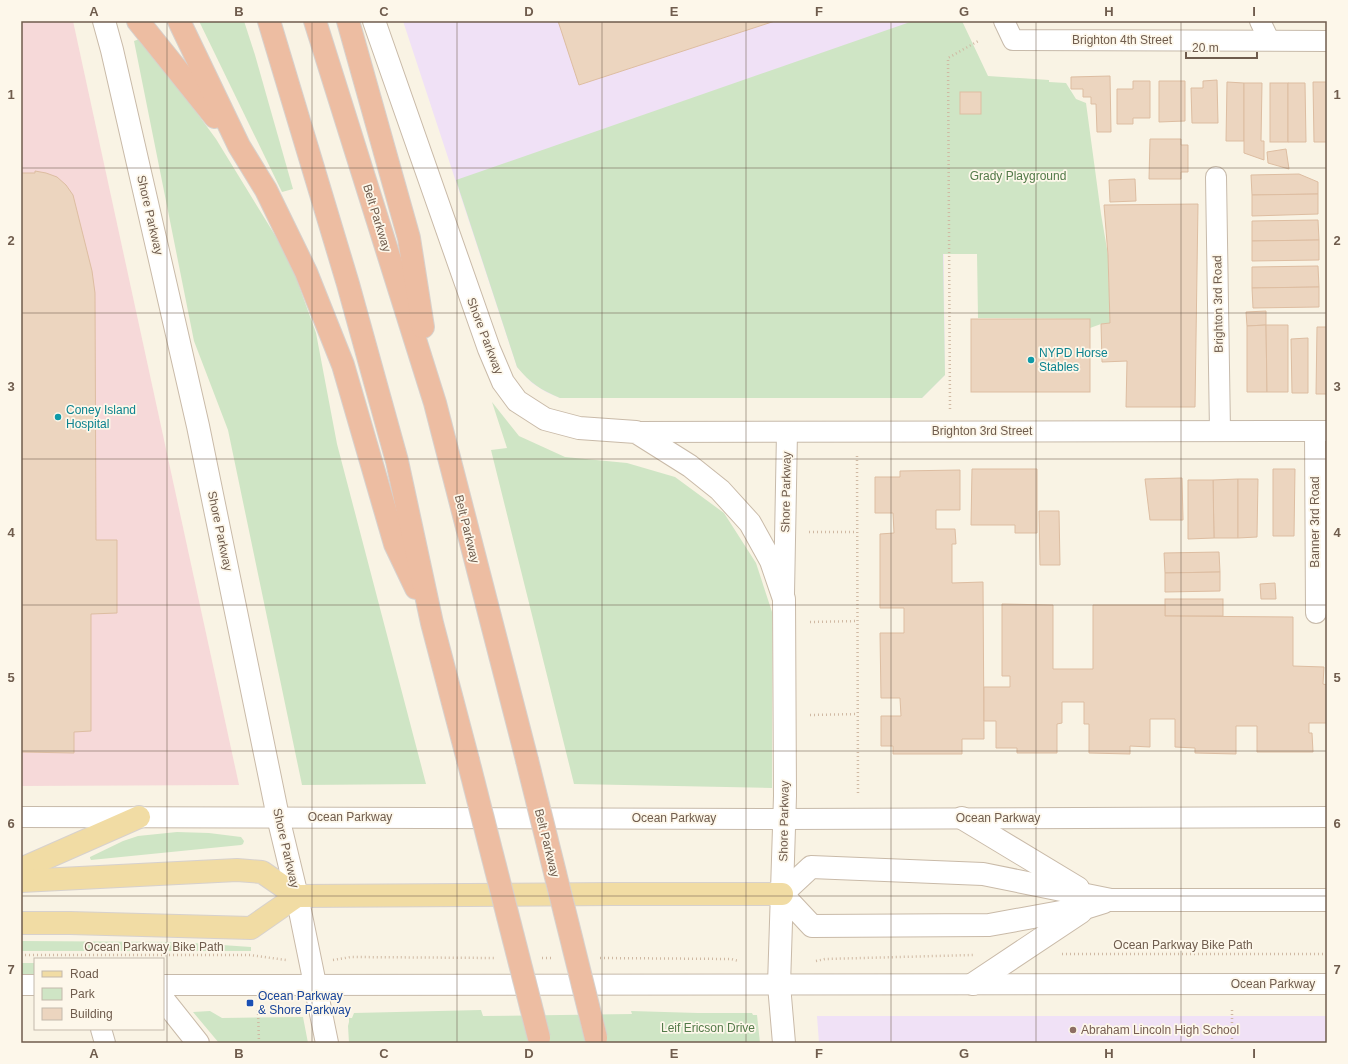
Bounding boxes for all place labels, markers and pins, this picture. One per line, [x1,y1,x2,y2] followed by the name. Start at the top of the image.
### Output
[1039,346,1108,374] place label: NYPD Horse Stables
[1026,355,1036,365] marker: NYPD Horse Stables
[66,403,136,431] place label: Coney Island Hospital
[53,412,63,422] marker: Coney Island Hospital
[258,989,351,1017] place label: Ocean Parkway & Shore Parkway
[245,998,255,1008] marker: Ocean Parkway & Shore Parkway
[1081,1023,1239,1037] place label: Abraham Lincoln High School
[1068,1025,1078,1035] marker: Abraham Lincoln High School

